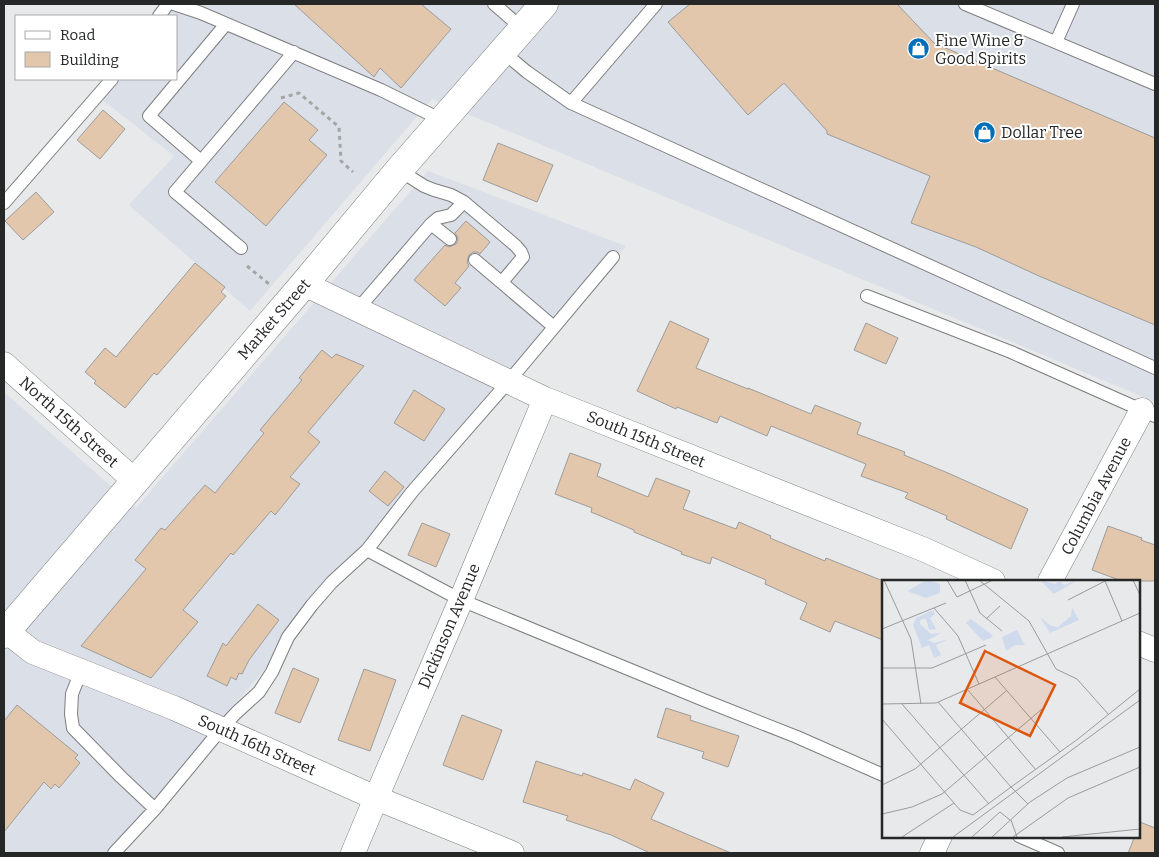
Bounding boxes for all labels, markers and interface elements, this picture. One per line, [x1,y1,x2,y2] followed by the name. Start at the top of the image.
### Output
[15,15,178,80] legend
[60,26,95,44] text: Road
[935,31,1026,68] place label: Fine Wine & Good Spirits
[907,37,931,61] shop icon: Fine Wine & Good Spirits
[60,51,119,69] text: Building
[973,120,997,144] shop icon: Dollar Tree
[1001,123,1083,142] place label: Dollar Tree
[234,275,314,363] street label: Market Street
[16,373,122,472] street label: North 15th Street
[584,407,708,472] street label: South 15th Street
[1057,434,1135,558] street label: Columbia Avenue
[414,561,484,691] street label: Dickinson Avenue
[882,580,1139,837] inset map
[195,710,319,780] street label: South 16th Street

